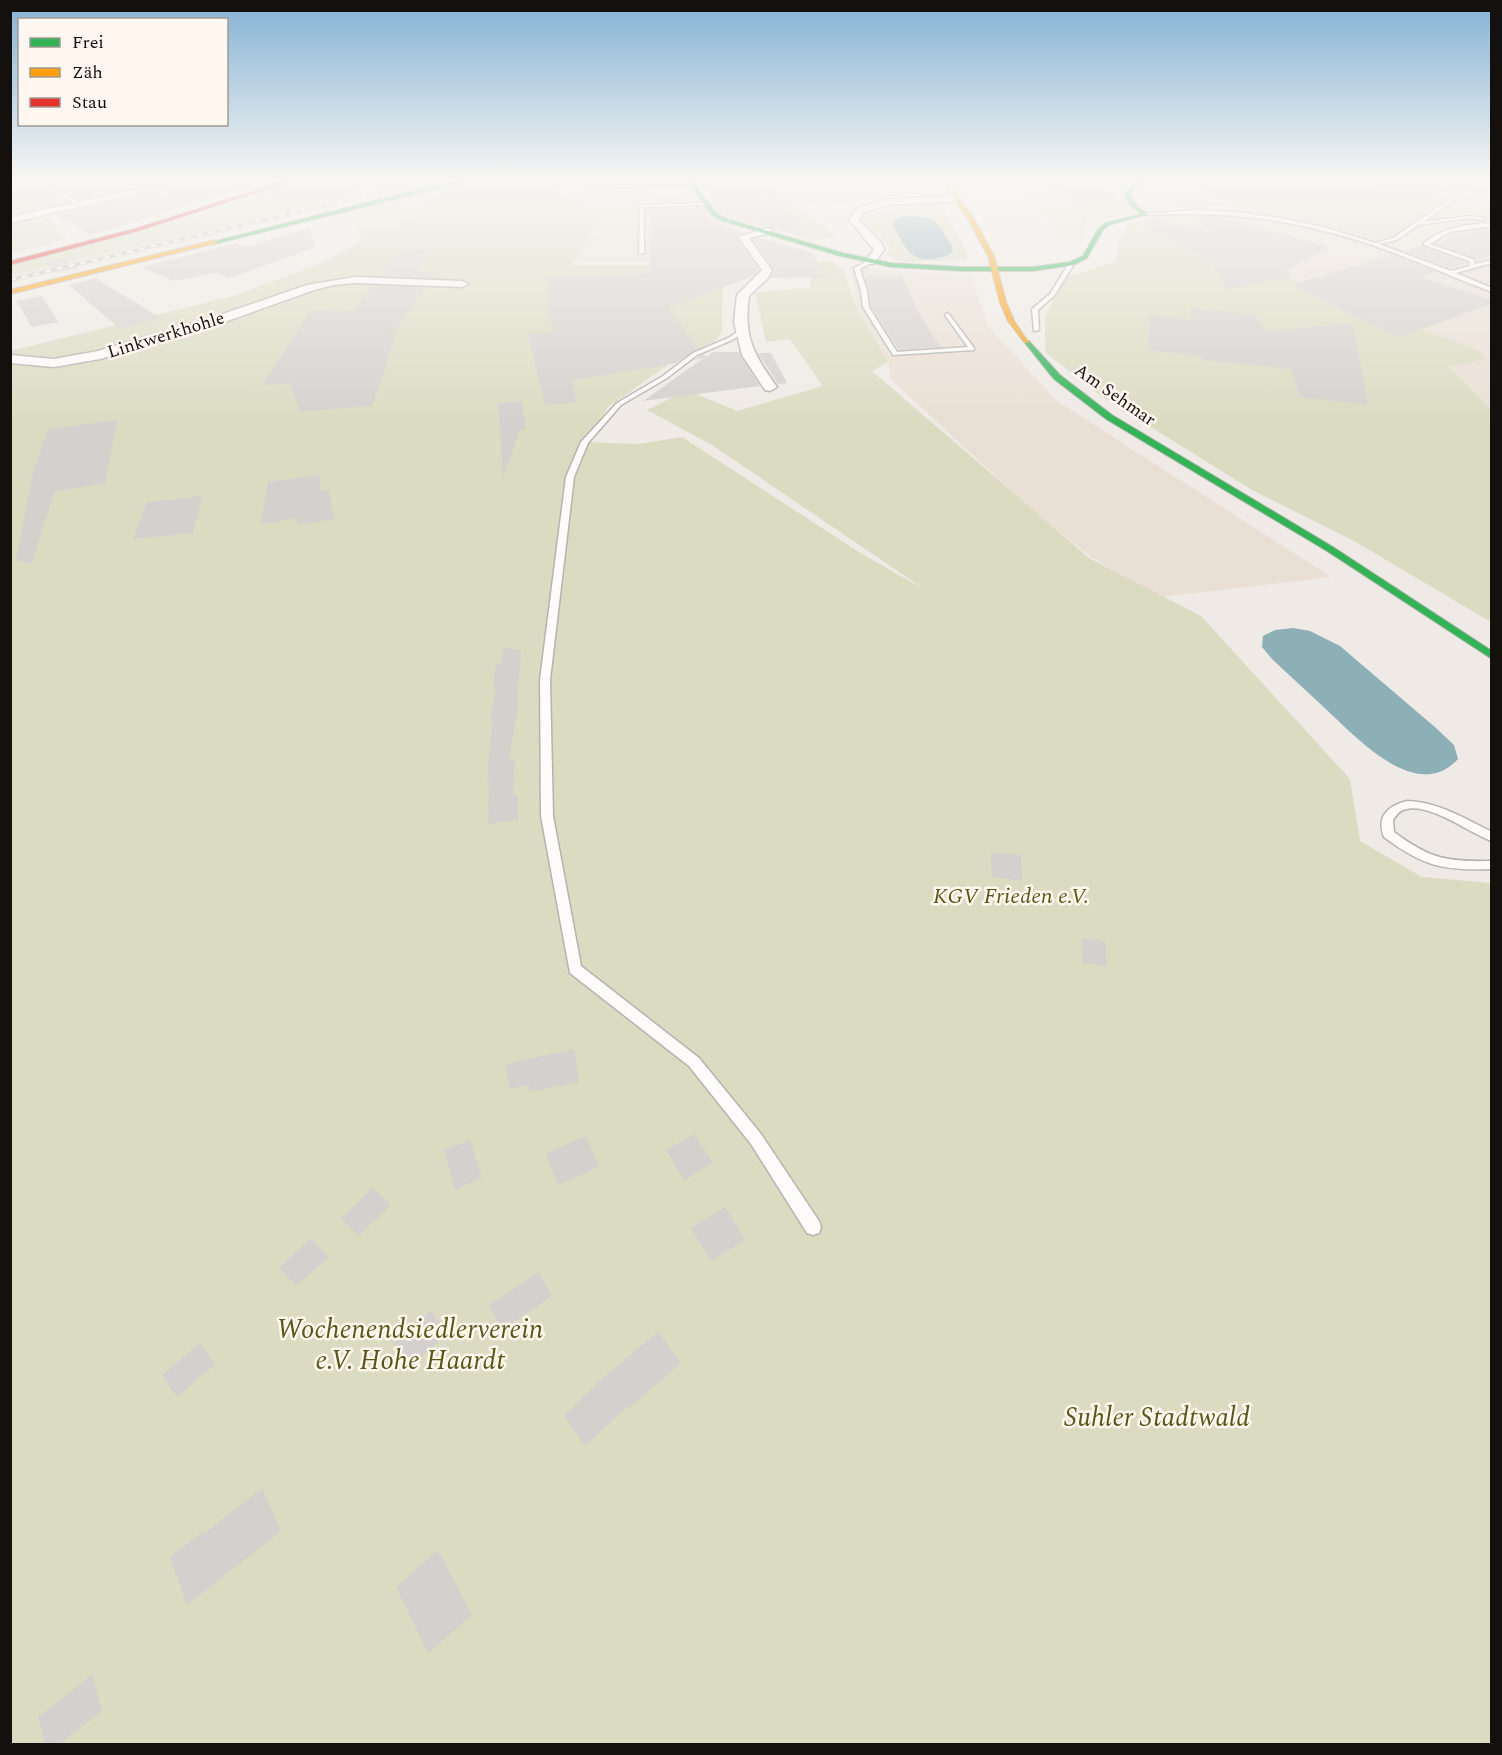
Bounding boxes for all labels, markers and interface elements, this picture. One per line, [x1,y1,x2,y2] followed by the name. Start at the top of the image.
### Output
[18,18,228,126] legend
[72,29,104,56] text: Frei
[72,59,103,86] text: Zäh
[72,89,107,116] text: Stau
[104,304,228,366] street label: Linkwerkhohle
[1069,357,1161,433] street label: Am Sehmar
[933,880,1089,913] park label: KGV Frieden e.V.
[277,1309,543,1382] park label: Wochenendsiedlerverein e.V. Hohe Haardt
[1064,1397,1250,1439] park label: Suhler Stadtwald

